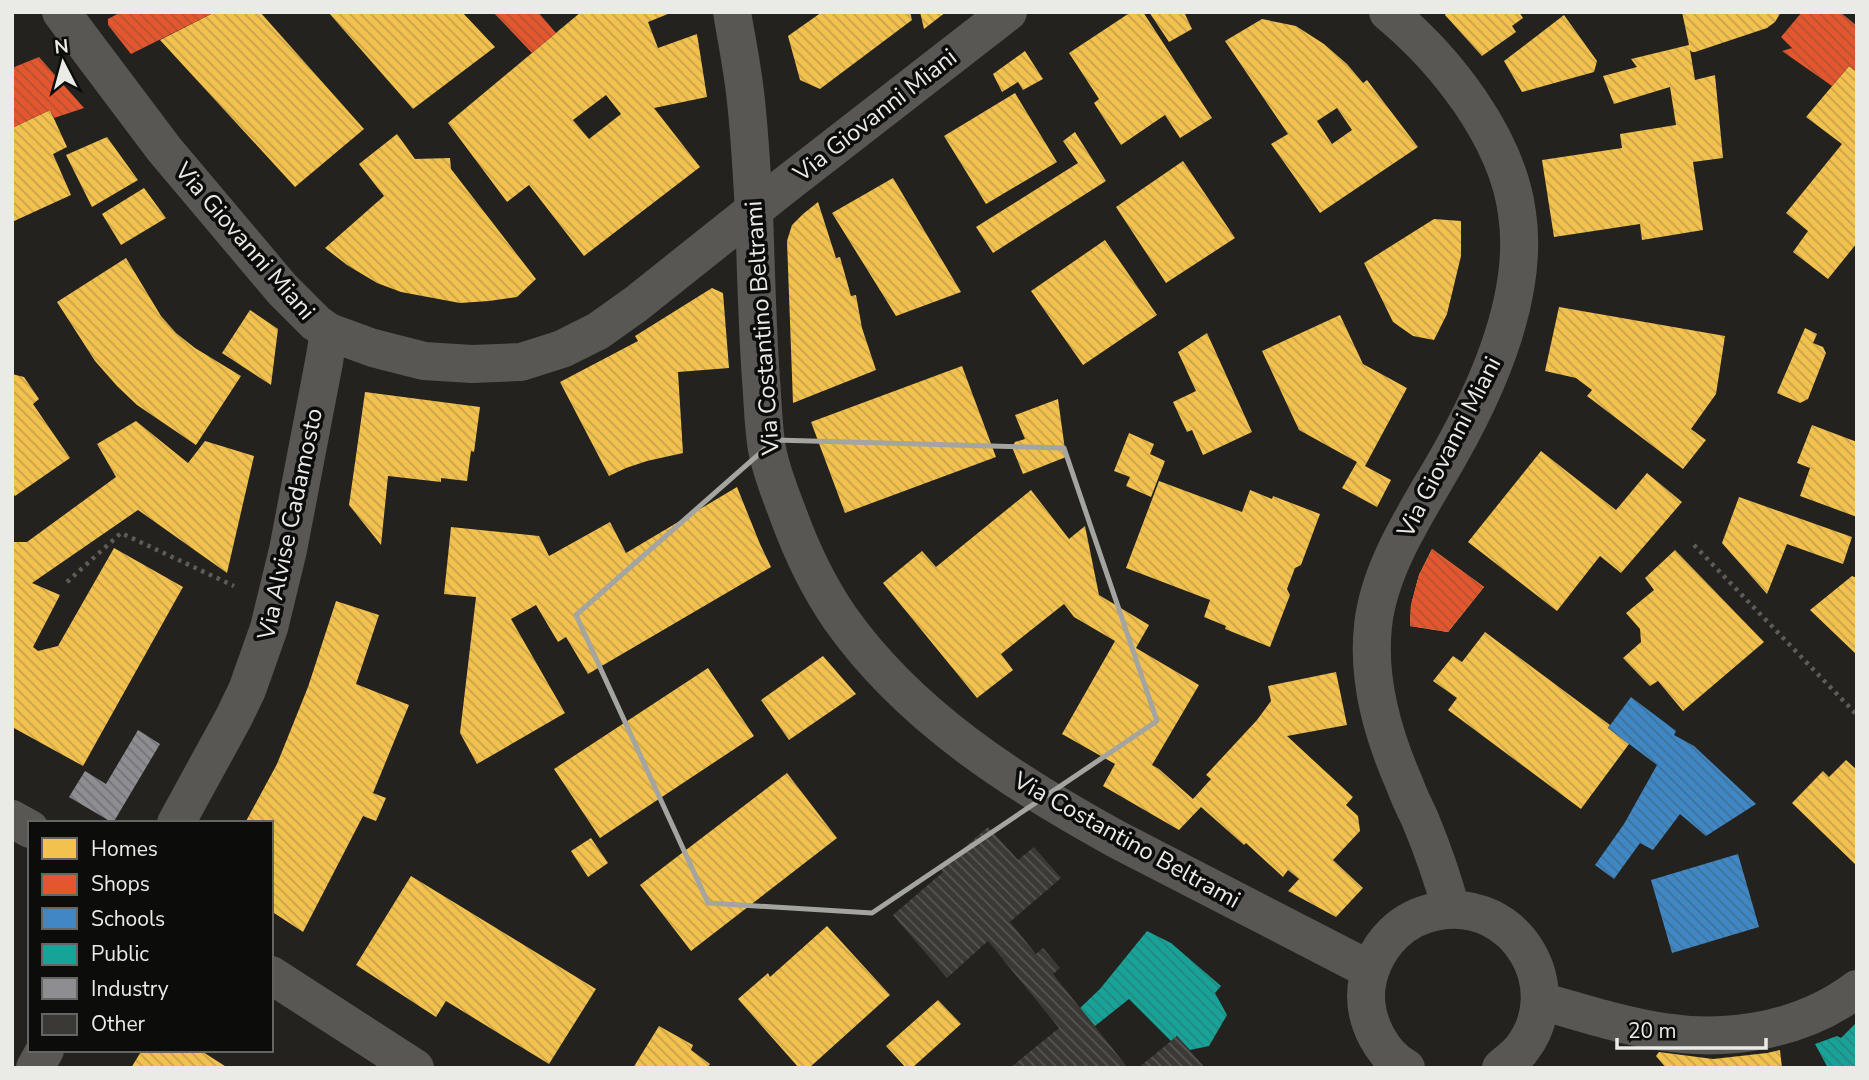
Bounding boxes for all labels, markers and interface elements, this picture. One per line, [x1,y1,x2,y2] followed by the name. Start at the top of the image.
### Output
[28,28,98,98] north arrow
[53,33,70,61] text: N
[786,41,963,189] street label: Via Giovanni Miani
[167,155,322,327] street label: Via Giovanni Miani
[737,200,787,457] street label: Via Costantino Beltrami
[1389,351,1508,544] street label: Via Giovanni Miani
[250,405,330,644] street label: Via Alvise Cadamosto
[1007,764,1246,916] street label: Via Costantino Beltrami
[28,821,273,1052] legend
[91,835,158,863] text: Homes
[91,870,150,898] text: Shops
[91,905,165,933] text: Schools
[91,940,149,968] text: Public
[91,975,169,1003] text: Industry
[1617,1006,1766,1050] scale bar
[91,1010,146,1038] text: Other
[1628,1017,1677,1045] text: 20 m

